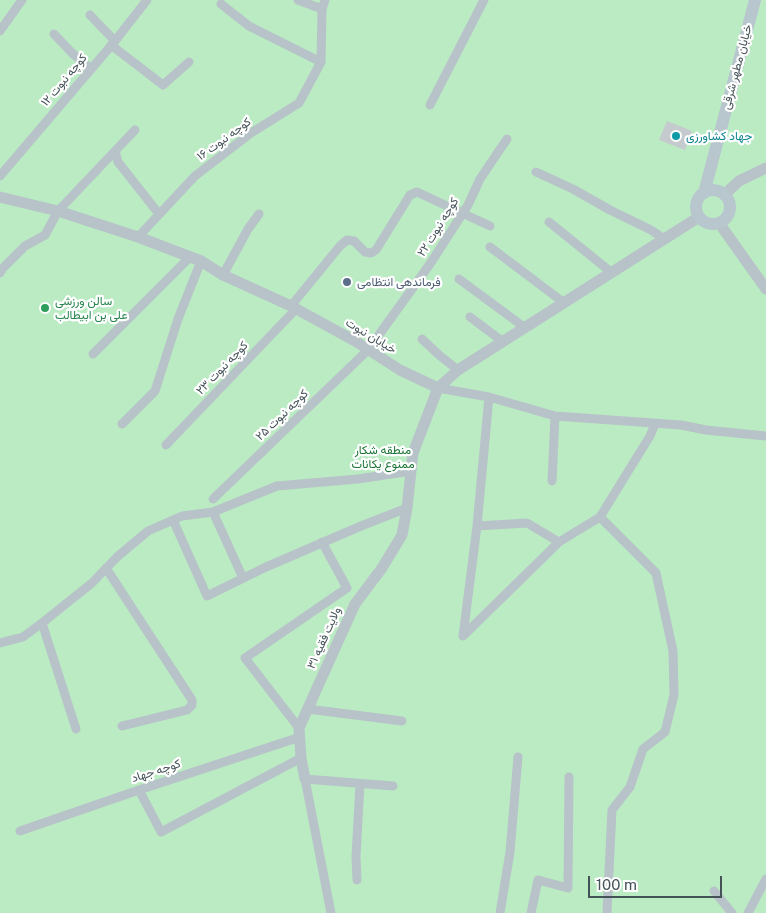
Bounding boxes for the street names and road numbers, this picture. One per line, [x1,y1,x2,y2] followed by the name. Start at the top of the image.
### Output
[719,23,755,111] street label: خیابان مطهر شرقی
[38,51,90,109] street label: کوچه نبوت ۱۲
[194,115,254,163] street label: کوچه نبوت ۱۶
[414,195,462,259] street label: کوچه نبوت ۲۲
[343,315,399,357] street label: خیابان نبوت
[193,338,251,398] street label: کوچه نبوت ۲۳
[253,386,311,444] street label: کوچه نبوت ۲۵
[304,605,344,671] street label: ولایت فقیه ۳۱
[130,756,182,786] street label: کوچه جهاد

